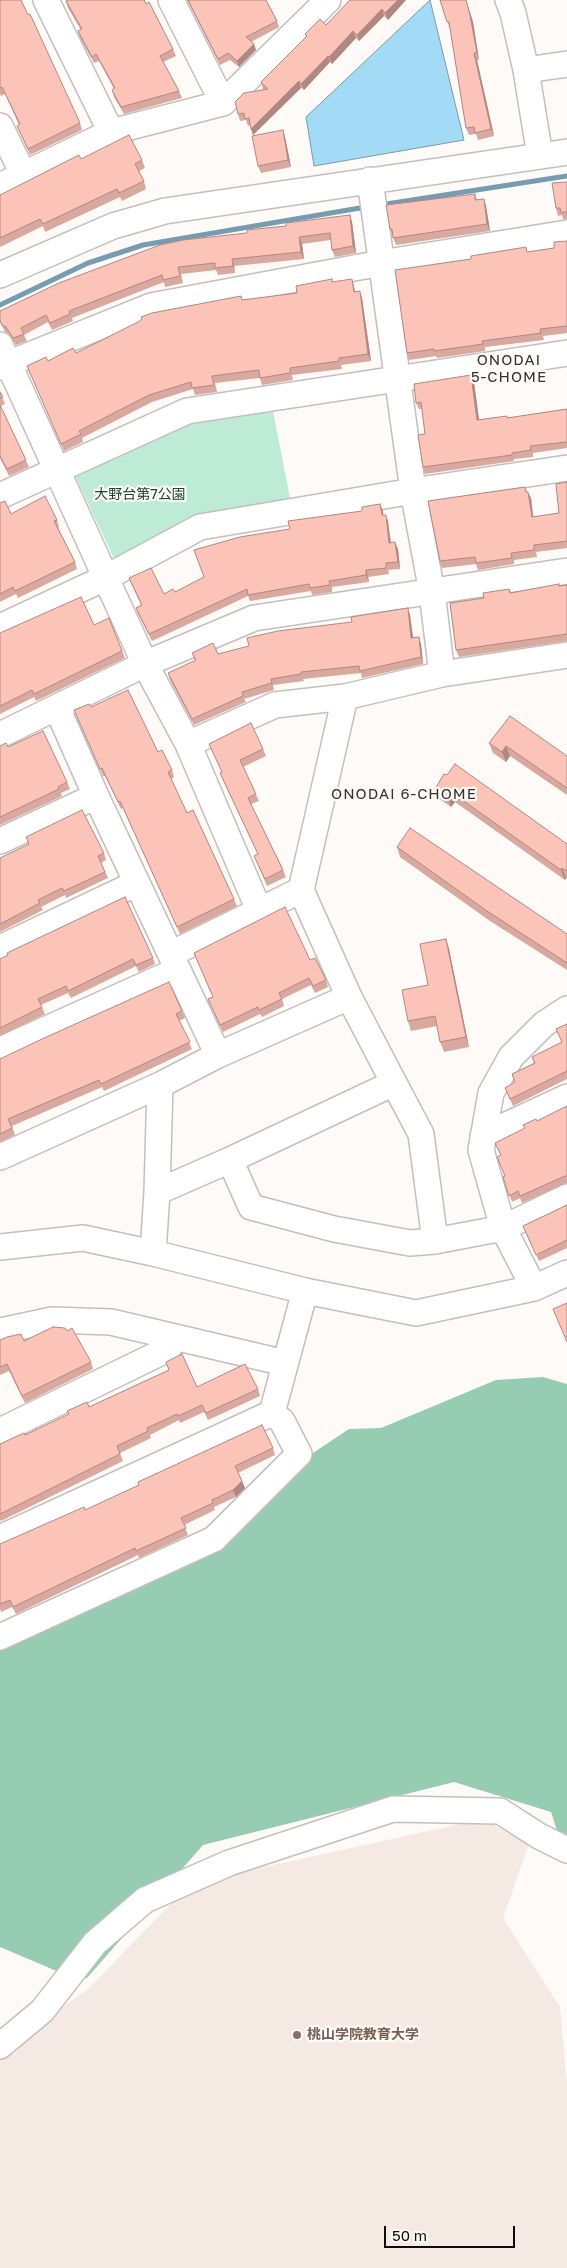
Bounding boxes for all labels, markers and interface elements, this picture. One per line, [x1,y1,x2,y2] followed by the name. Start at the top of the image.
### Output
[470,351,548,386] district label: ONODAI 5-CHOME
[94,487,186,503] park label: 大野台第7公園
[329,785,479,803] district label: ONODAI 6-CHOME
[307,2027,419,2043] place label: 桃山学院教育大学
[291,2029,303,2041] marker: 桃山学院教育大学
[387,2216,518,2248] scale bar
[392,2226,427,2244] text: 50 m

